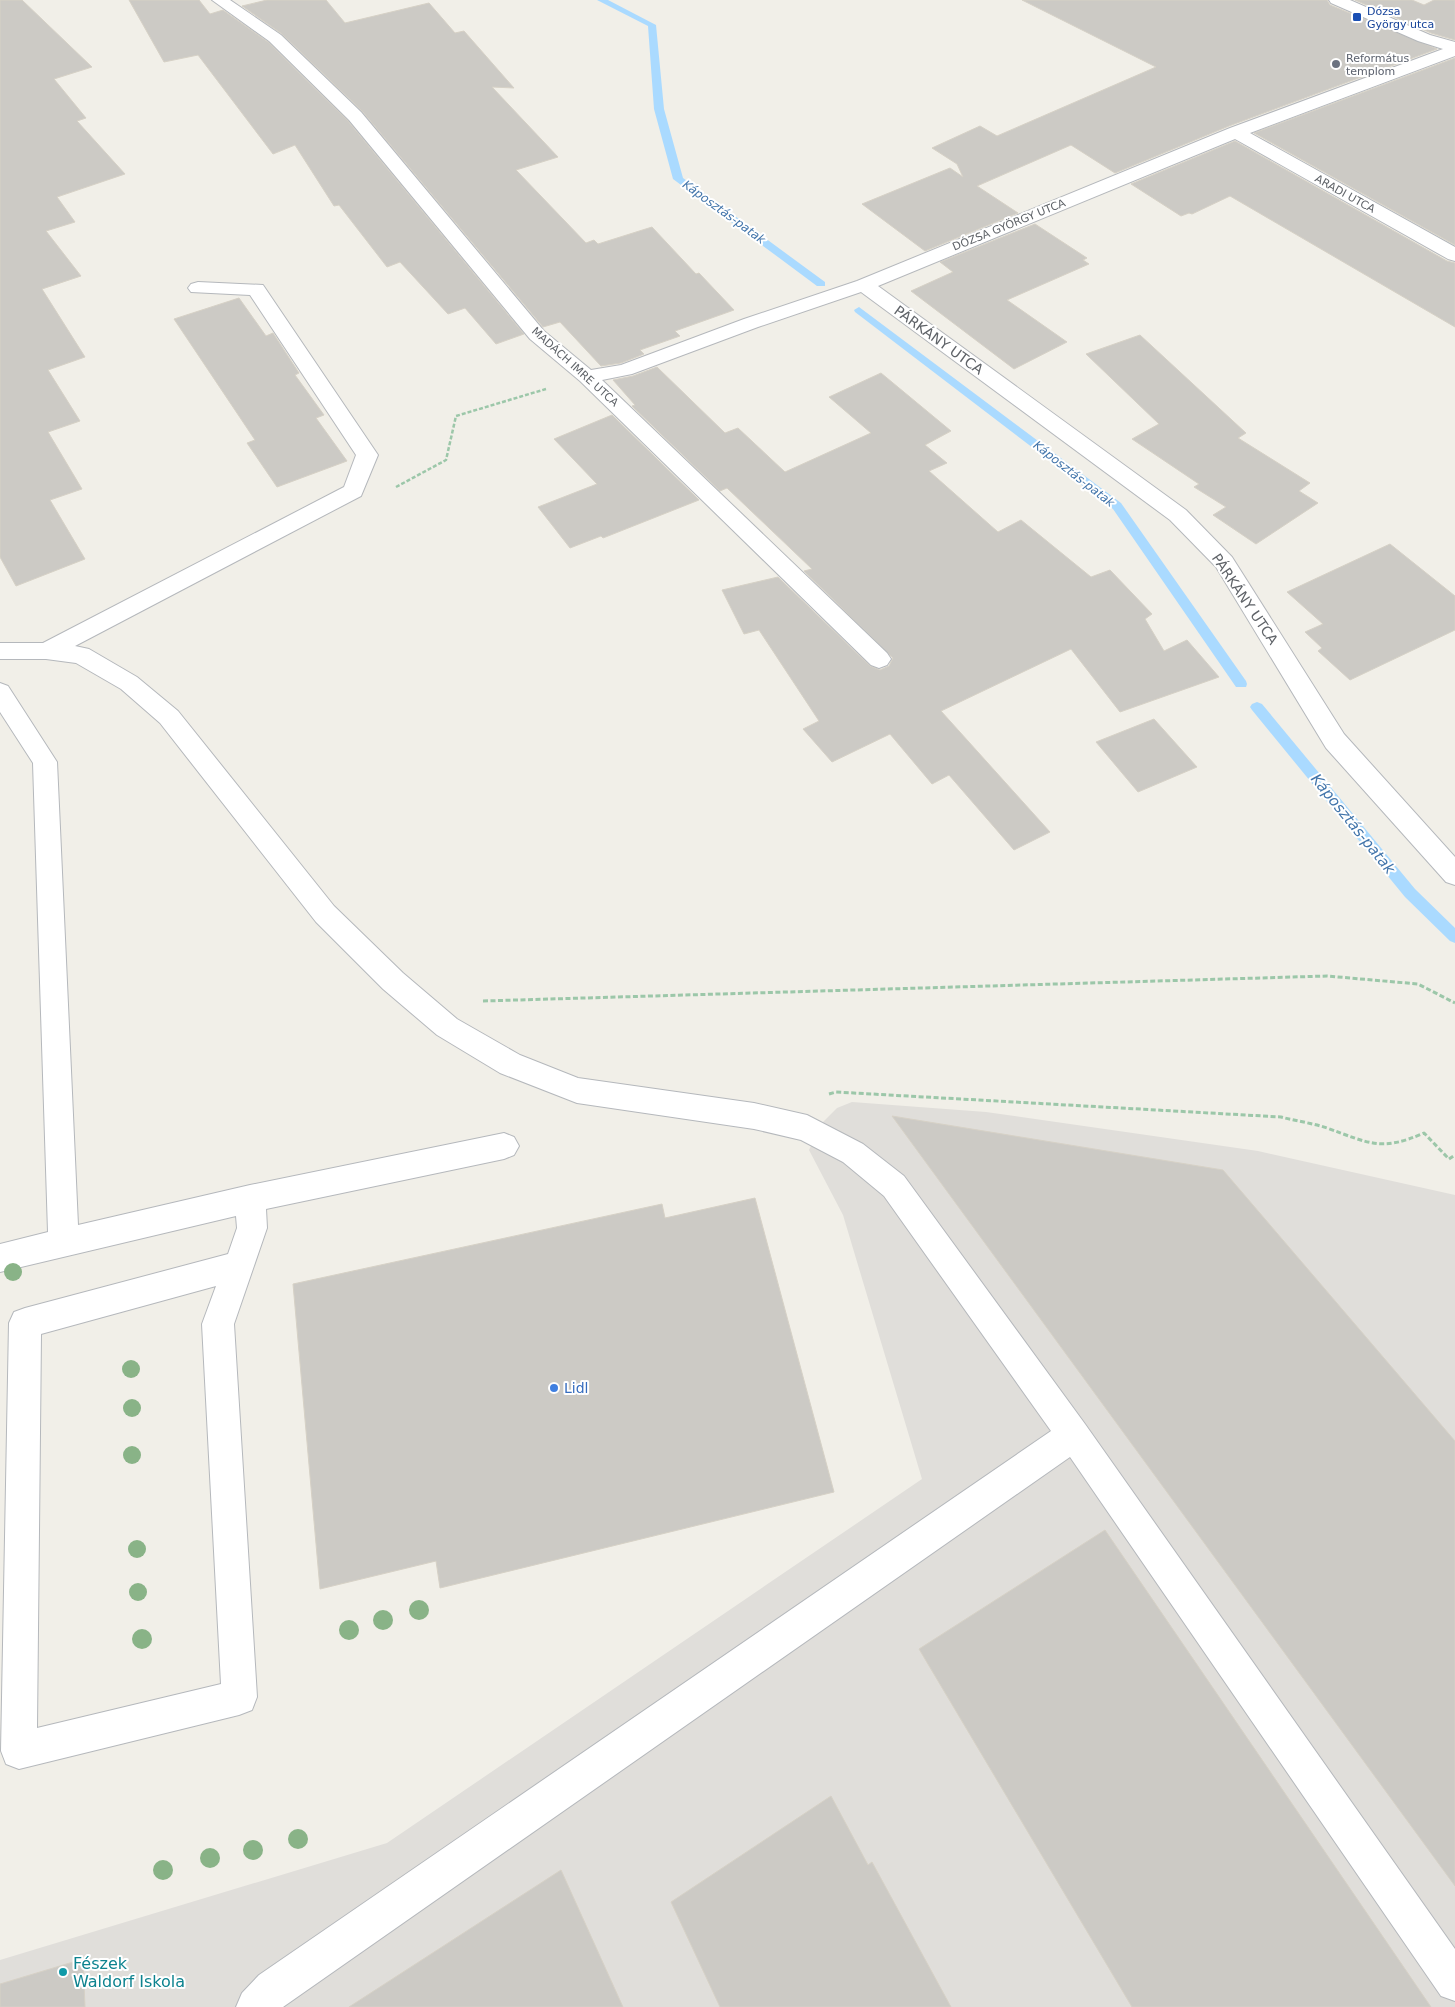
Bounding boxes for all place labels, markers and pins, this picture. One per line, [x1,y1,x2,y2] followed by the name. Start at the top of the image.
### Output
[1367,5,1434,31] place label: Dózsa György utca
[1351,11,1363,23] marker: Dózsa György utca
[1346,52,1410,78] place label: Református templom
[1330,58,1342,70] marker: Református templom
[564,1380,588,1396] place label: Lidl
[548,1382,560,1394] marker: Lidl
[73,1954,185,1991] place label: Fészek Waldorf Iskola
[57,1966,69,1978] marker: Fészek Waldorf Iskola

